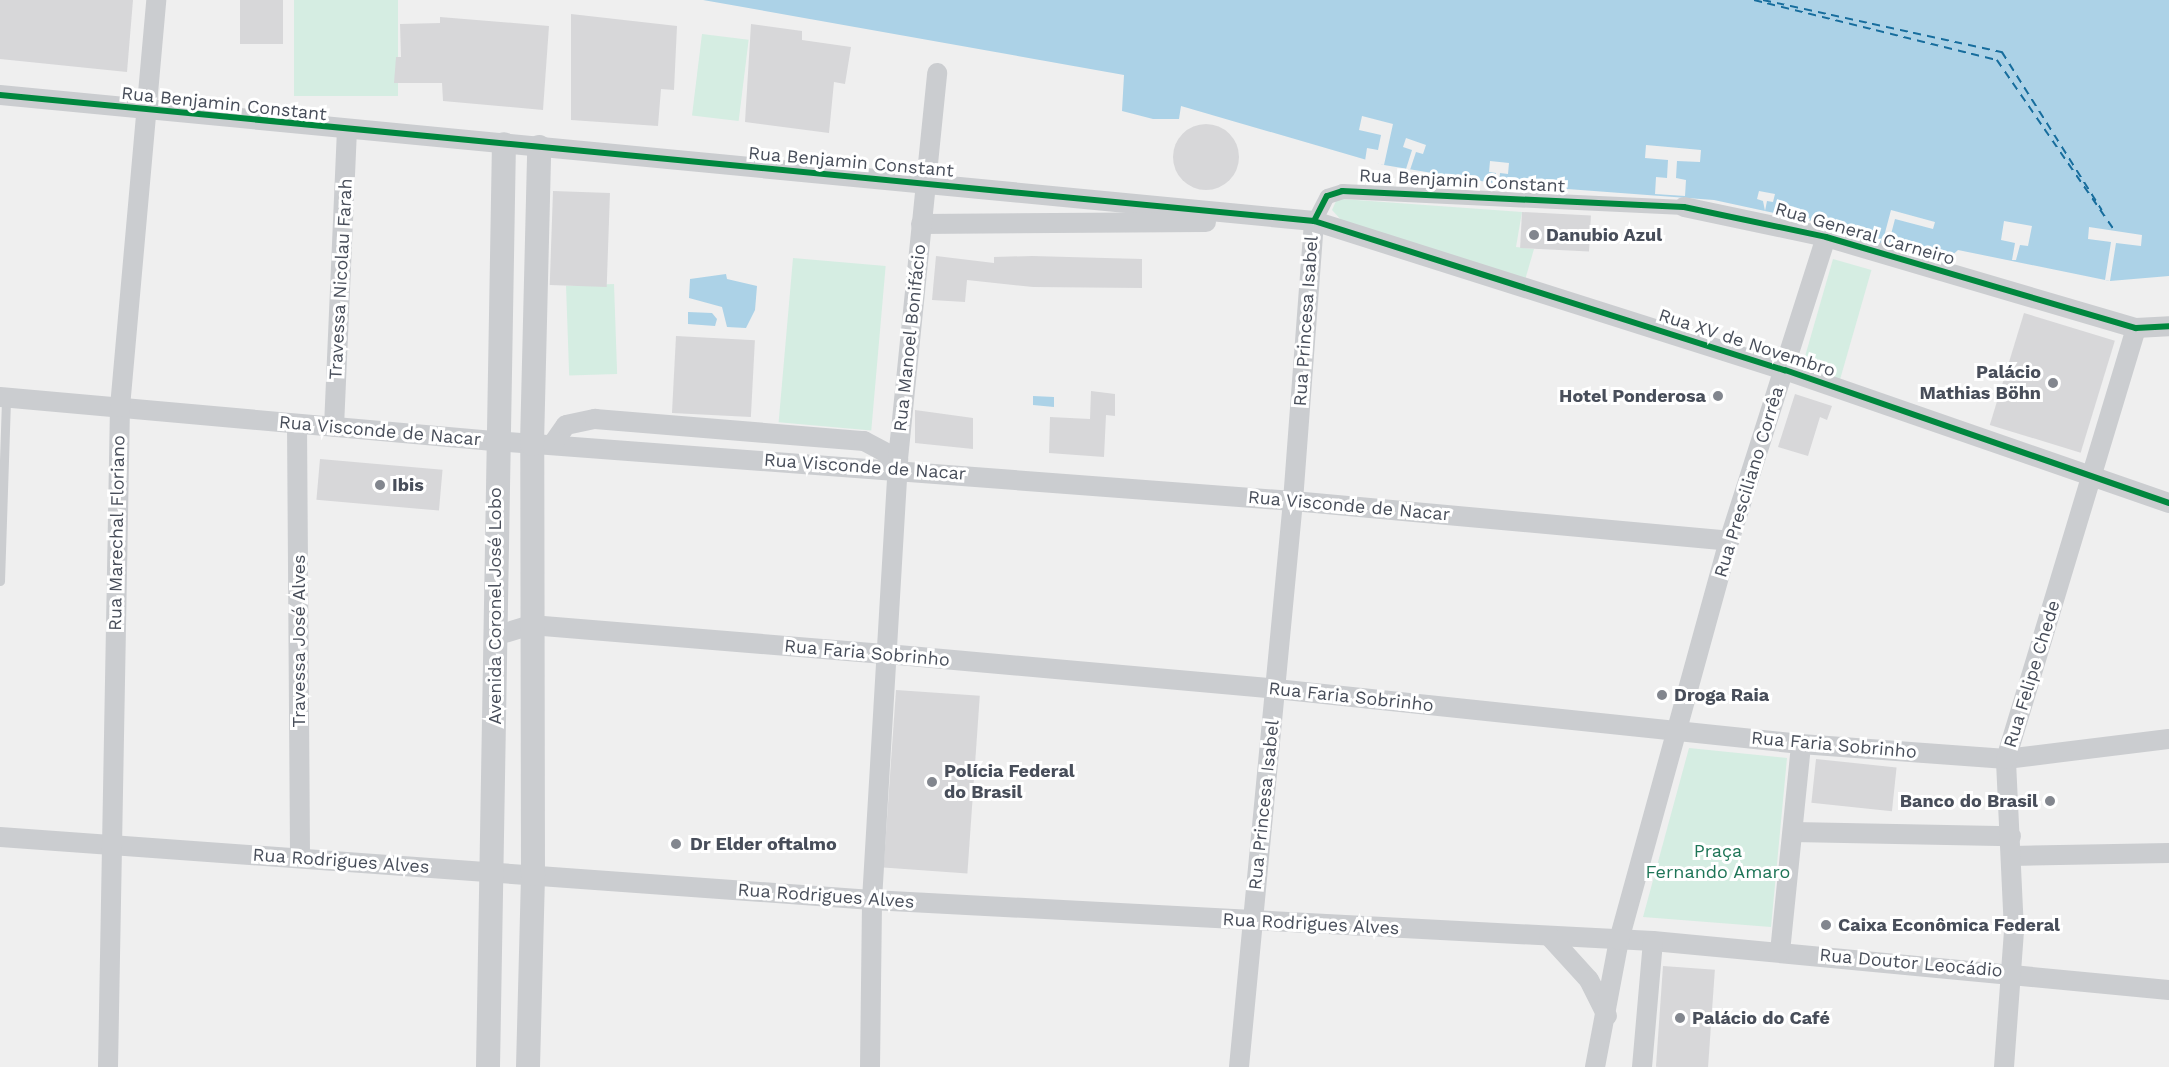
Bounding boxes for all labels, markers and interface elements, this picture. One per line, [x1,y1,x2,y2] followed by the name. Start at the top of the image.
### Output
[120,82,328,126] street label: Rua Benjamin Constant
[747,142,955,182] street label: Rua Benjamin Constant
[1358,165,1566,197] street label: Rua Benjamin Constant
[325,178,357,380] street label: Travessa Nicolau Farah
[1772,198,1958,270] street label: Rua General Carneiro
[1546,224,1662,246] place label: Danubio Azul
[1527,228,1541,242] marker: Danubio Azul
[1289,235,1323,407] street label: Rua Princesa Isabel
[889,243,931,433] street label: Rua Manoel Bonifácio
[1655,304,1839,382] street label: Rua XV de Novembro
[1920,362,2041,404] place label: Palácio Mathias Böhn
[2046,376,2060,390] marker: Palácio Mathias Böhn
[1710,384,1788,580] street label: Rua Presciliano Corrêa
[1559,385,1706,407] place label: Hotel Ponderosa
[1711,389,1725,403] marker: Hotel Ponderosa
[278,411,482,451] street label: Rua Visconde de Nacar
[104,434,130,632] street label: Rua Marechal Floriano
[763,449,967,485] street label: Rua Visconde de Nacar
[392,474,424,496] place label: Ibis
[373,478,387,492] marker: Ibis
[1247,486,1451,526] street label: Rua Visconde de Nacar
[484,487,506,725] street label: Avenida Coronel José Lobo
[288,554,310,728] street label: Travessa José Alves
[1999,598,2065,750] street label: Rua Felipe Chede
[783,635,951,671] street label: Rua Faria Sobrinho
[1267,678,1435,716] street label: Rua Faria Sobrinho
[1674,684,1769,706] place label: Droga Raia
[1655,688,1669,702] marker: Droga Raia
[1244,718,1284,892] street label: Rua Princesa Isabel
[1750,727,1918,763] street label: Rua Faria Sobrinho
[944,761,1075,804] place label: Polícia Federal do Brasil
[925,775,939,789] marker: Polícia Federal do Brasil
[1900,790,2038,812] place label: Banco do Brasil
[2043,794,2057,808] marker: Banco do Brasil
[690,833,837,855] place label: Dr Elder oftalmo
[667,835,685,853] marker: Dr Elder oftalmo
[1645,841,1791,884] park label: Praça Fernando Amaro
[251,844,431,878] street label: Rua Rodrigues Alves
[736,879,916,913] street label: Rua Rodrigues Alves
[1222,909,1400,939] street label: Rua Rodrigues Alves
[1838,914,2060,936] place label: Caixa Econômica Federal
[1819,918,1833,932] marker: Caixa Econômica Federal
[1818,944,2004,982] street label: Rua Doutor Leocádio
[1692,1007,1830,1029] place label: Palácio do Café
[1673,1011,1687,1025] marker: Palácio do Café

